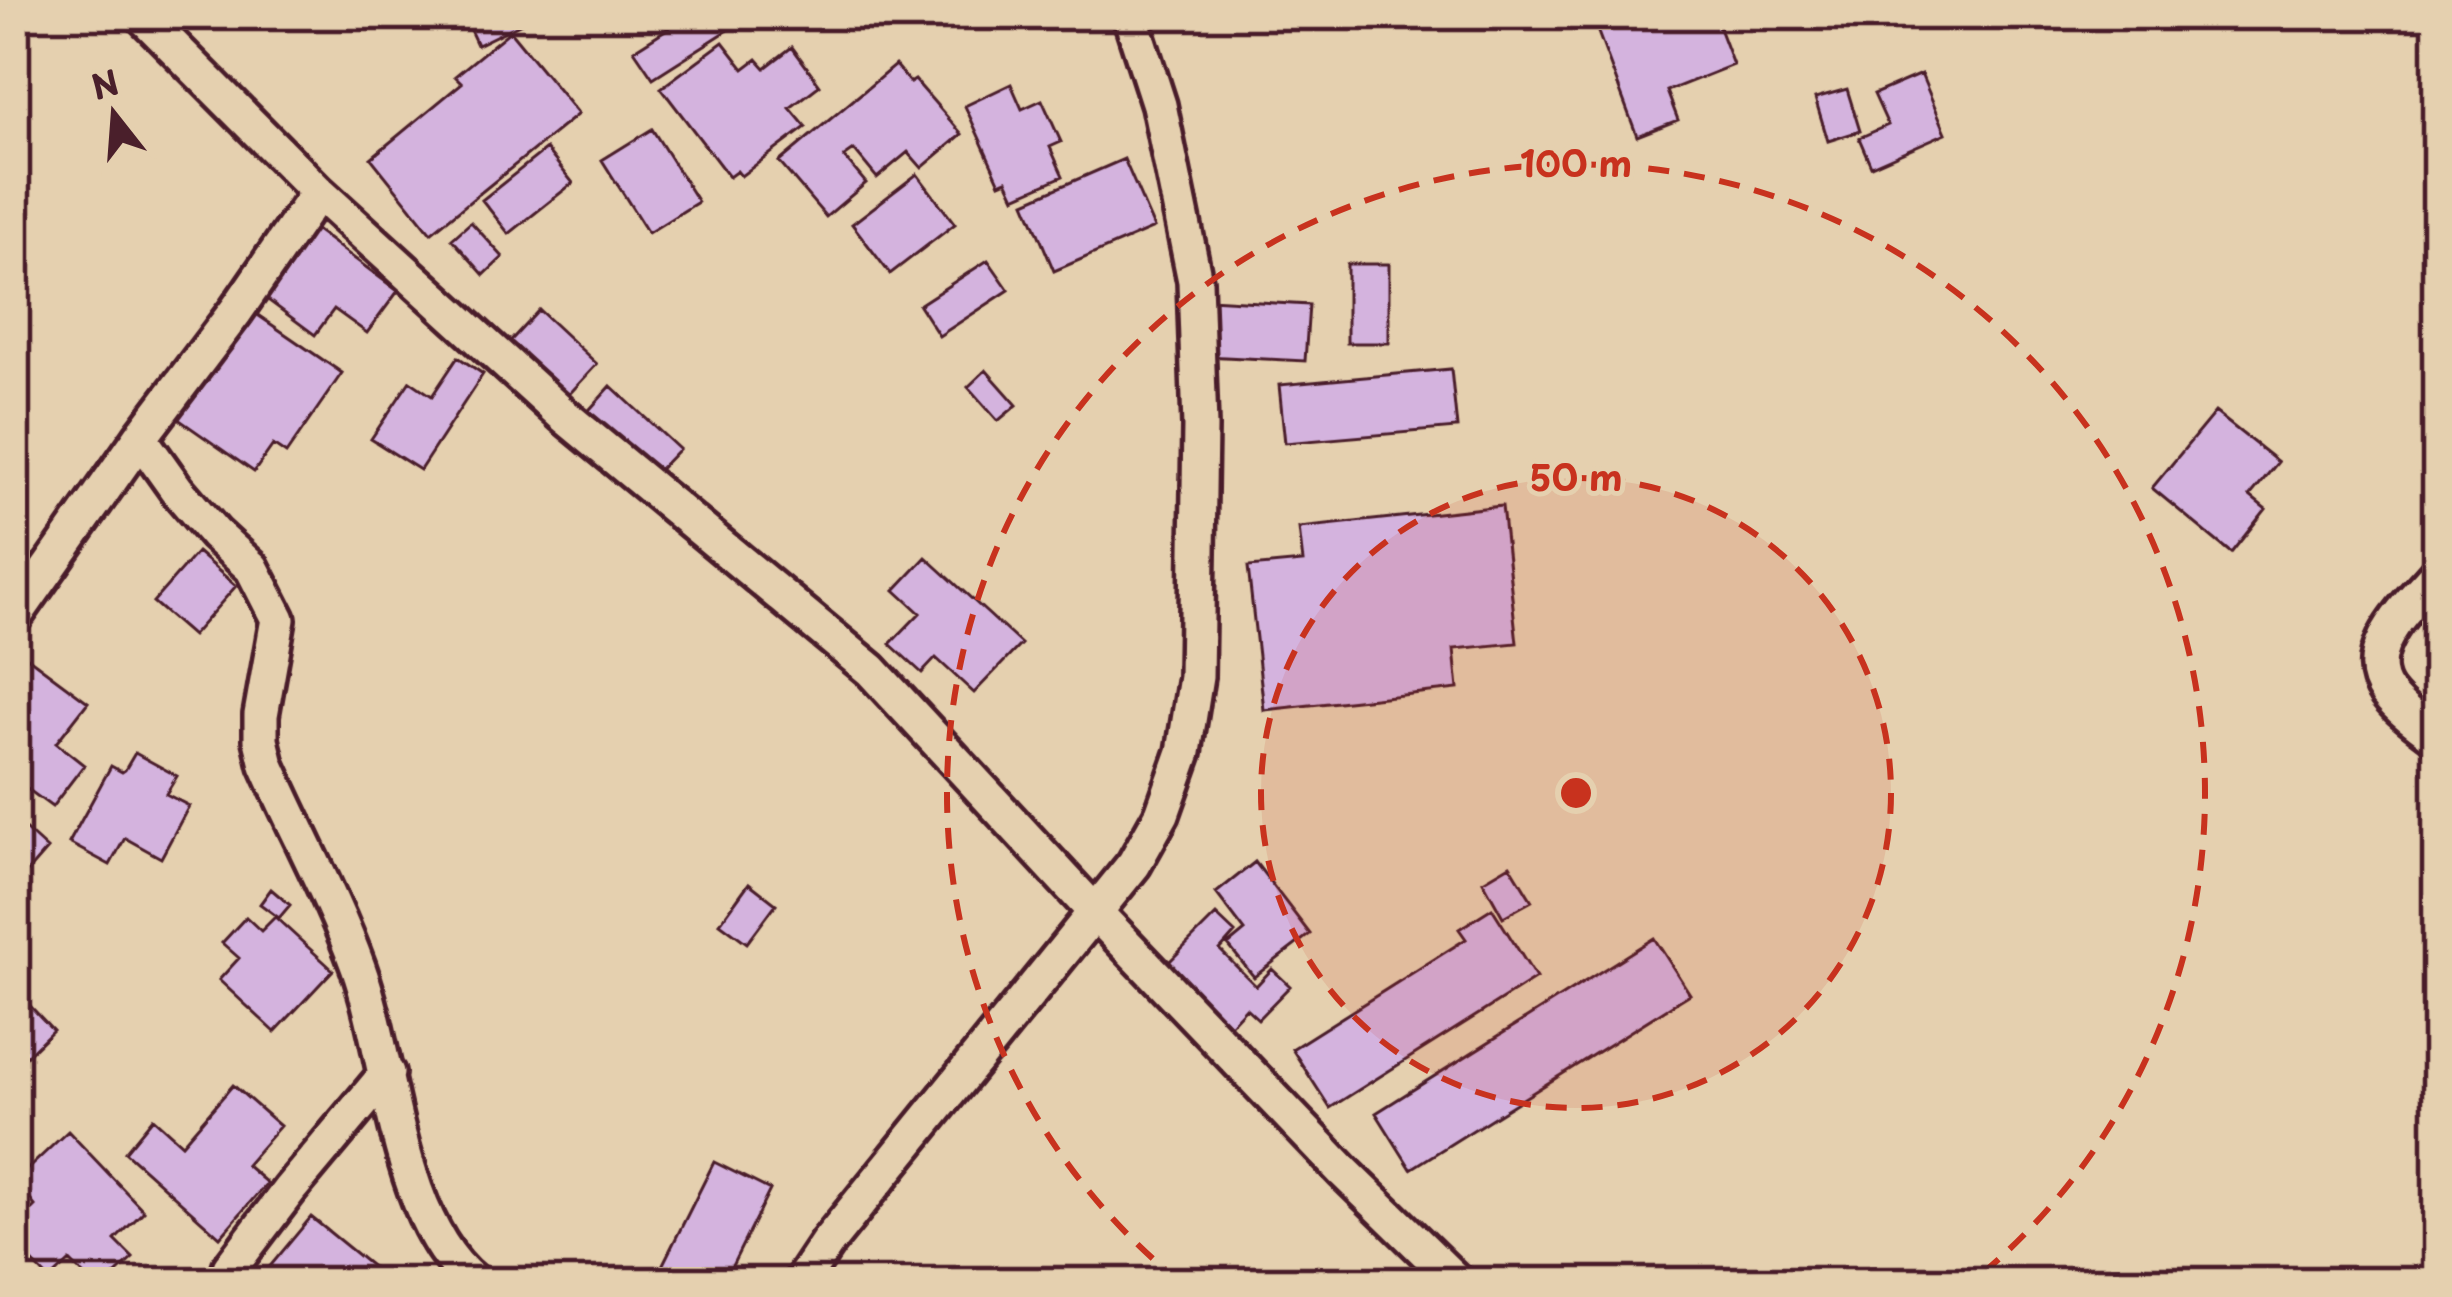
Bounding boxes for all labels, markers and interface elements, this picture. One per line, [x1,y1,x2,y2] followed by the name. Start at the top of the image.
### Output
[54,54,174,174] north arrow
[85,56,124,111] text: N
[1520,135,1632,189] text: 100 m
[1529,449,1623,503] text: 50 m
[1555,772,1597,814] centre of rings

